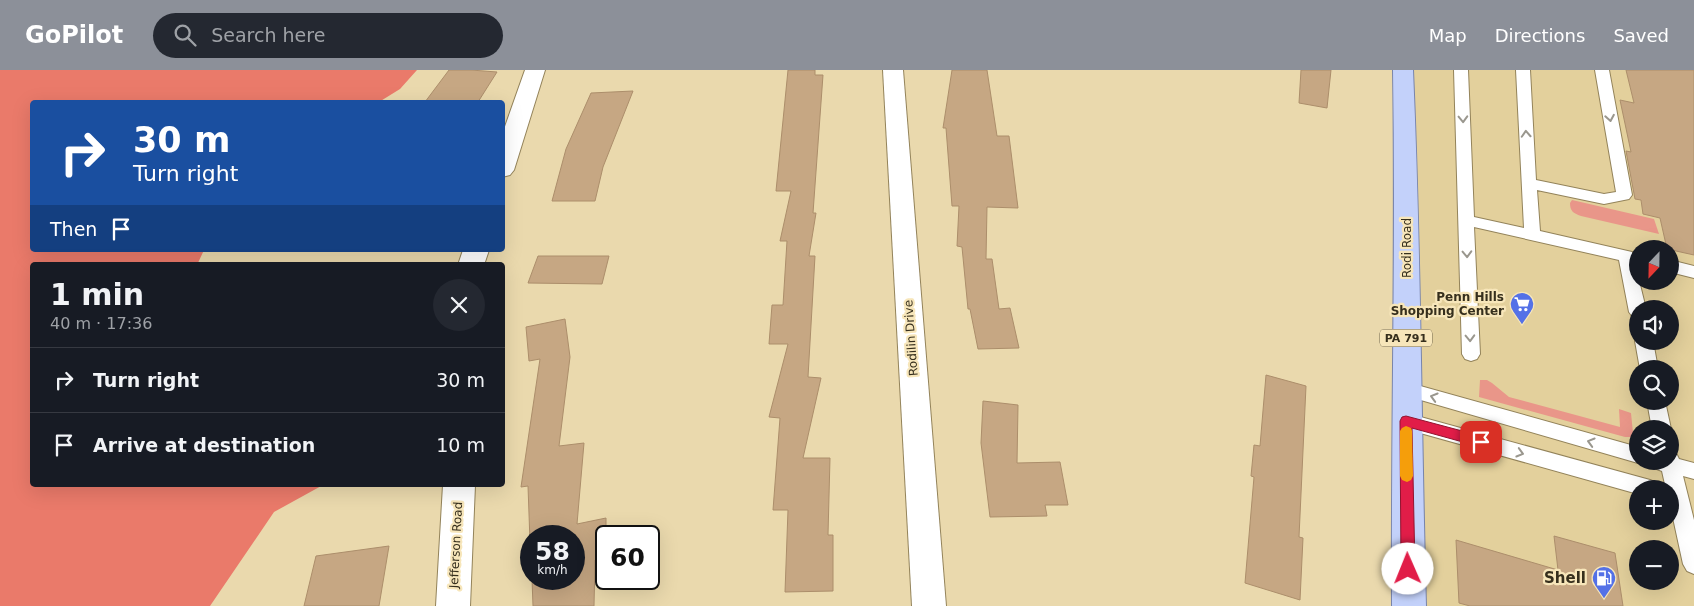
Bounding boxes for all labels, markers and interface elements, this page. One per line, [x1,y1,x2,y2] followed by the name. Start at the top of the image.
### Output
[153,13,503,58] search box
[25,21,123,49] text: GoPilot
[171,21,199,49] icon: search
[211,24,325,46] text: Search here
[1429,25,1467,46] text: Map
[1495,25,1585,46] text: Directions
[1613,25,1669,46] text: Saved
[1605,114,1615,122] one-way arrow
[1457,115,1468,123] one-way arrow
[50,120,115,185] icon: right
[133,120,230,160] text: 30 m
[1521,130,1532,138] one-way arrow
[133,161,238,186] text: Turn right
[107,215,135,243] icon: arrive
[50,218,97,240] text: Then
[1400,218,1414,278] street label: Rodi Road
[1629,240,1679,290] north arrow
[1629,240,1679,590] map controls
[1462,250,1473,258] one-way arrow
[50,277,144,312] text: 1 min
[433,279,485,331] button: close
[1391,290,1504,318] place label: Penn Hills Shopping Center
[1509,291,1535,325] supermarket icon: Penn Hills Shopping Center
[901,300,921,376] street label: Rodilin Drive
[1629,300,1679,350] button: sound
[50,314,152,333] text: 40 m · 17:36
[1380,330,1432,346] road number: PA 791
[1465,334,1476,342] one-way arrow
[1629,360,1679,410] button: search
[50,366,78,394] icon: right
[93,369,199,391] text: Turn right
[436,369,485,391] text: 30 m
[1431,393,1439,403] one-way arrow
[1629,420,1679,470] button: layers
[1460,421,1502,463] pin
[1467,428,1495,456] icon: arrive
[50,431,78,459] icon: arrive
[93,434,315,456] text: Arrive at destination
[436,434,485,456] text: 10 m
[1586,437,1595,448] one-way arrow
[1516,447,1524,457] one-way arrow
[1629,480,1679,530] button: +
[447,501,465,590] street label: Jefferson Road
[595,525,660,590] speed limit sign: 60
[535,537,570,566] text: 58
[1629,540,1679,590] button: −
[1381,542,1433,594] position arrow
[537,563,568,577] text: km/h
[1591,565,1617,599] fuel station icon: Shell
[1544,569,1586,587] place label: Shell

